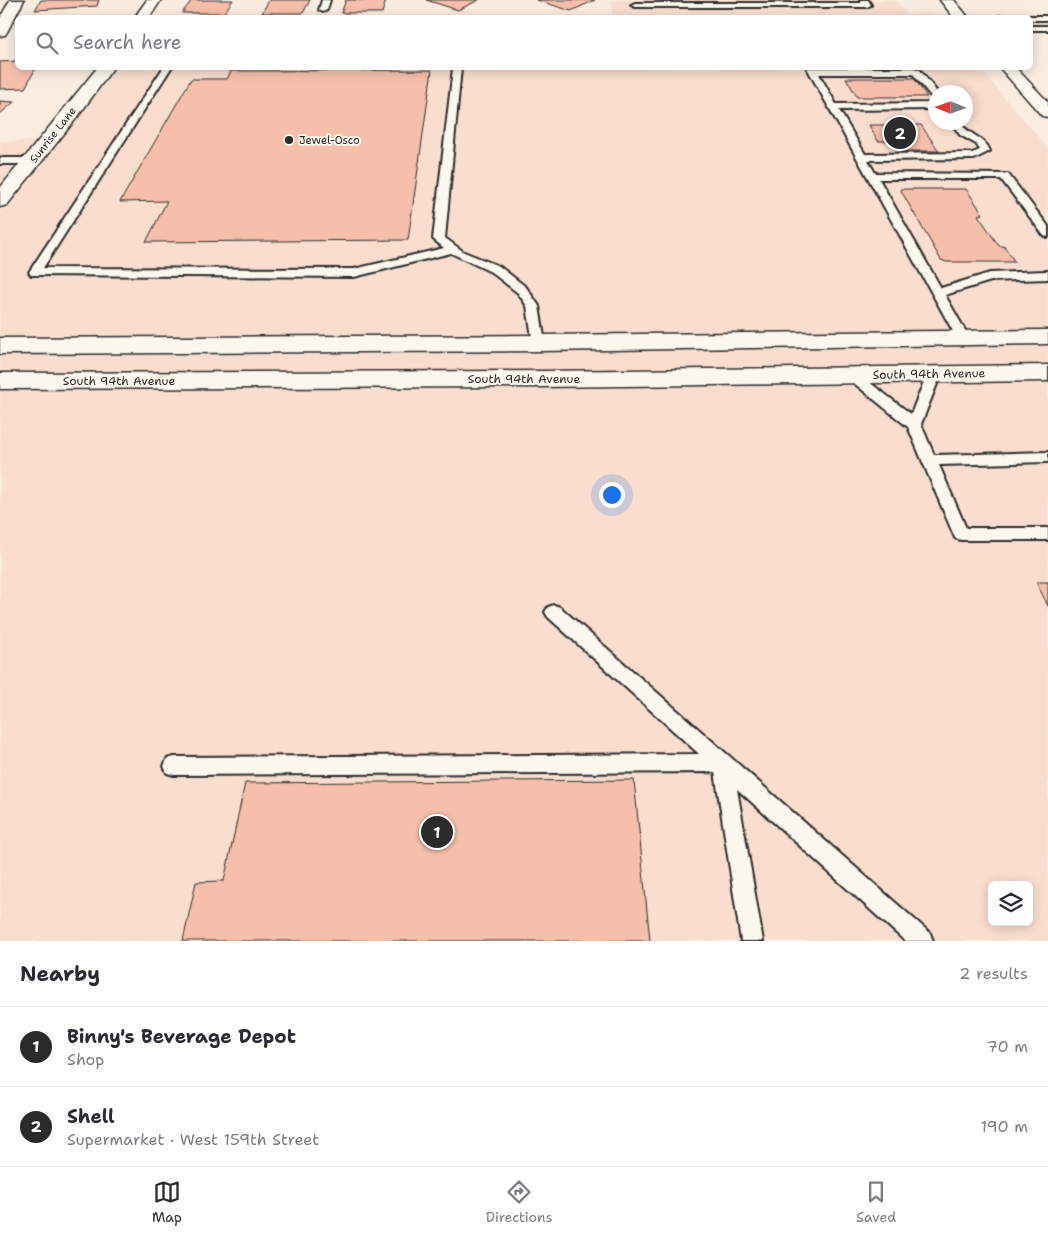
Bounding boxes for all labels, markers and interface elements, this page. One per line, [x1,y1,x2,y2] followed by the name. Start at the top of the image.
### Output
[15,15,1033,70] search box
[33,29,61,57] icon: search
[73,30,182,55] text: Search here
[928,85,973,130] north arrow
[26,104,80,166] street label: Sunrise Lane
[884,114,916,152] pin: 2
[299,133,360,148] place label: Jewel-Osco
[283,134,295,146] marker: Jewel-Osco
[873,365,986,383] street label: South 94th Avenue
[468,371,580,387] street label: South 94th Avenue
[63,373,175,389] street label: South 94th Avenue
[599,482,625,508] your location
[421,813,453,851] pin: 1
[988,881,1033,926] map controls
[988,881,1033,926] button: layers
[20,960,100,988] text: Nearby
[959,963,1028,984] text: 2 results
[67,1024,296,1049] text: Binny's Beverage Depot
[32,1036,40,1057] text: 1
[987,1036,1028,1057] text: 70 m
[67,1049,104,1070] text: Shop
[67,1104,115,1129] text: Shell
[30,1116,42,1137] text: 2
[981,1116,1028,1137] text: 190 m
[67,1129,319,1150] text: Supermarket · West 159th Street
[152,1178,182,1226] tab: Map
[486,1178,552,1226] tab: Directions
[856,1178,896,1226] tab: Saved

